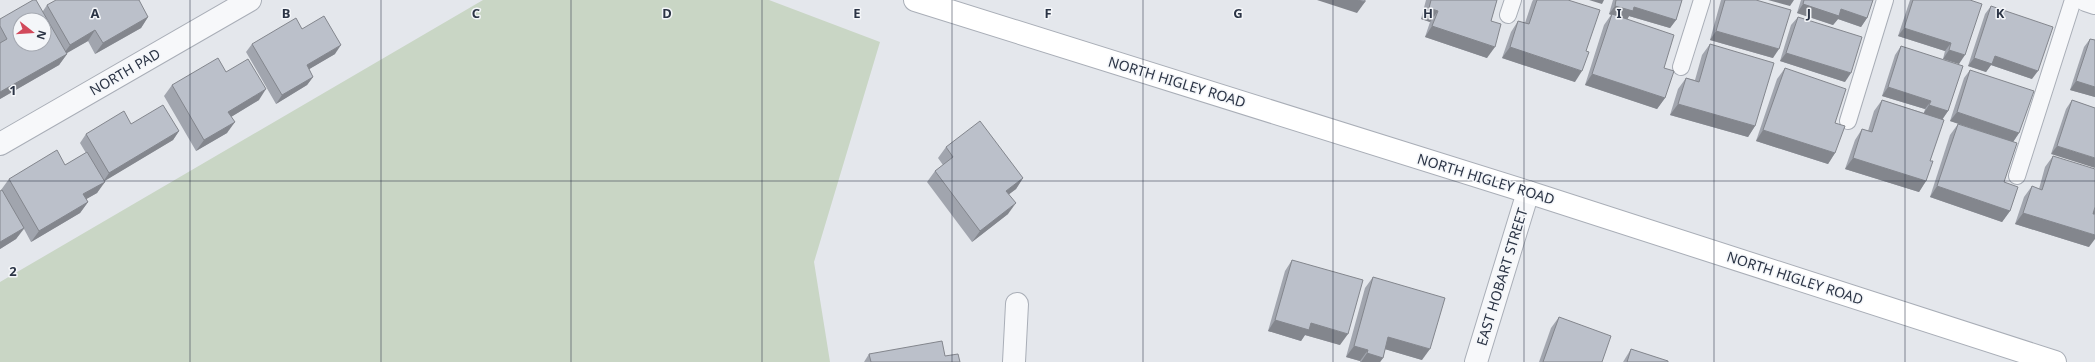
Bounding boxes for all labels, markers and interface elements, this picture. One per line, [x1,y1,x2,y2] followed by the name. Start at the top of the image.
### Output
[91,4,100,22] text: A
[282,4,290,22] text: B
[472,4,480,22] text: C
[662,4,672,22] text: D
[853,4,861,22] text: E
[1044,4,1052,22] text: F
[1233,4,1243,22] text: G
[1423,4,1433,22] text: H
[1616,4,1622,22] text: I
[1806,4,1811,22] text: J
[1996,4,2005,22] text: K
[12,12,52,52] north arrow
[34,29,51,42] text: N
[86,44,164,100] street label: NORTH PAD
[1106,52,1248,111] street label: NORTH HIGLEY ROAD
[9,81,17,99] text: 1
[1415,149,1557,208] street label: NORTH HIGLEY ROAD
[1472,206,1532,348] street label: EAST HOBART STREET
[1724,246,1866,309] street label: NORTH HIGLEY ROAD
[9,262,17,280] text: 2

